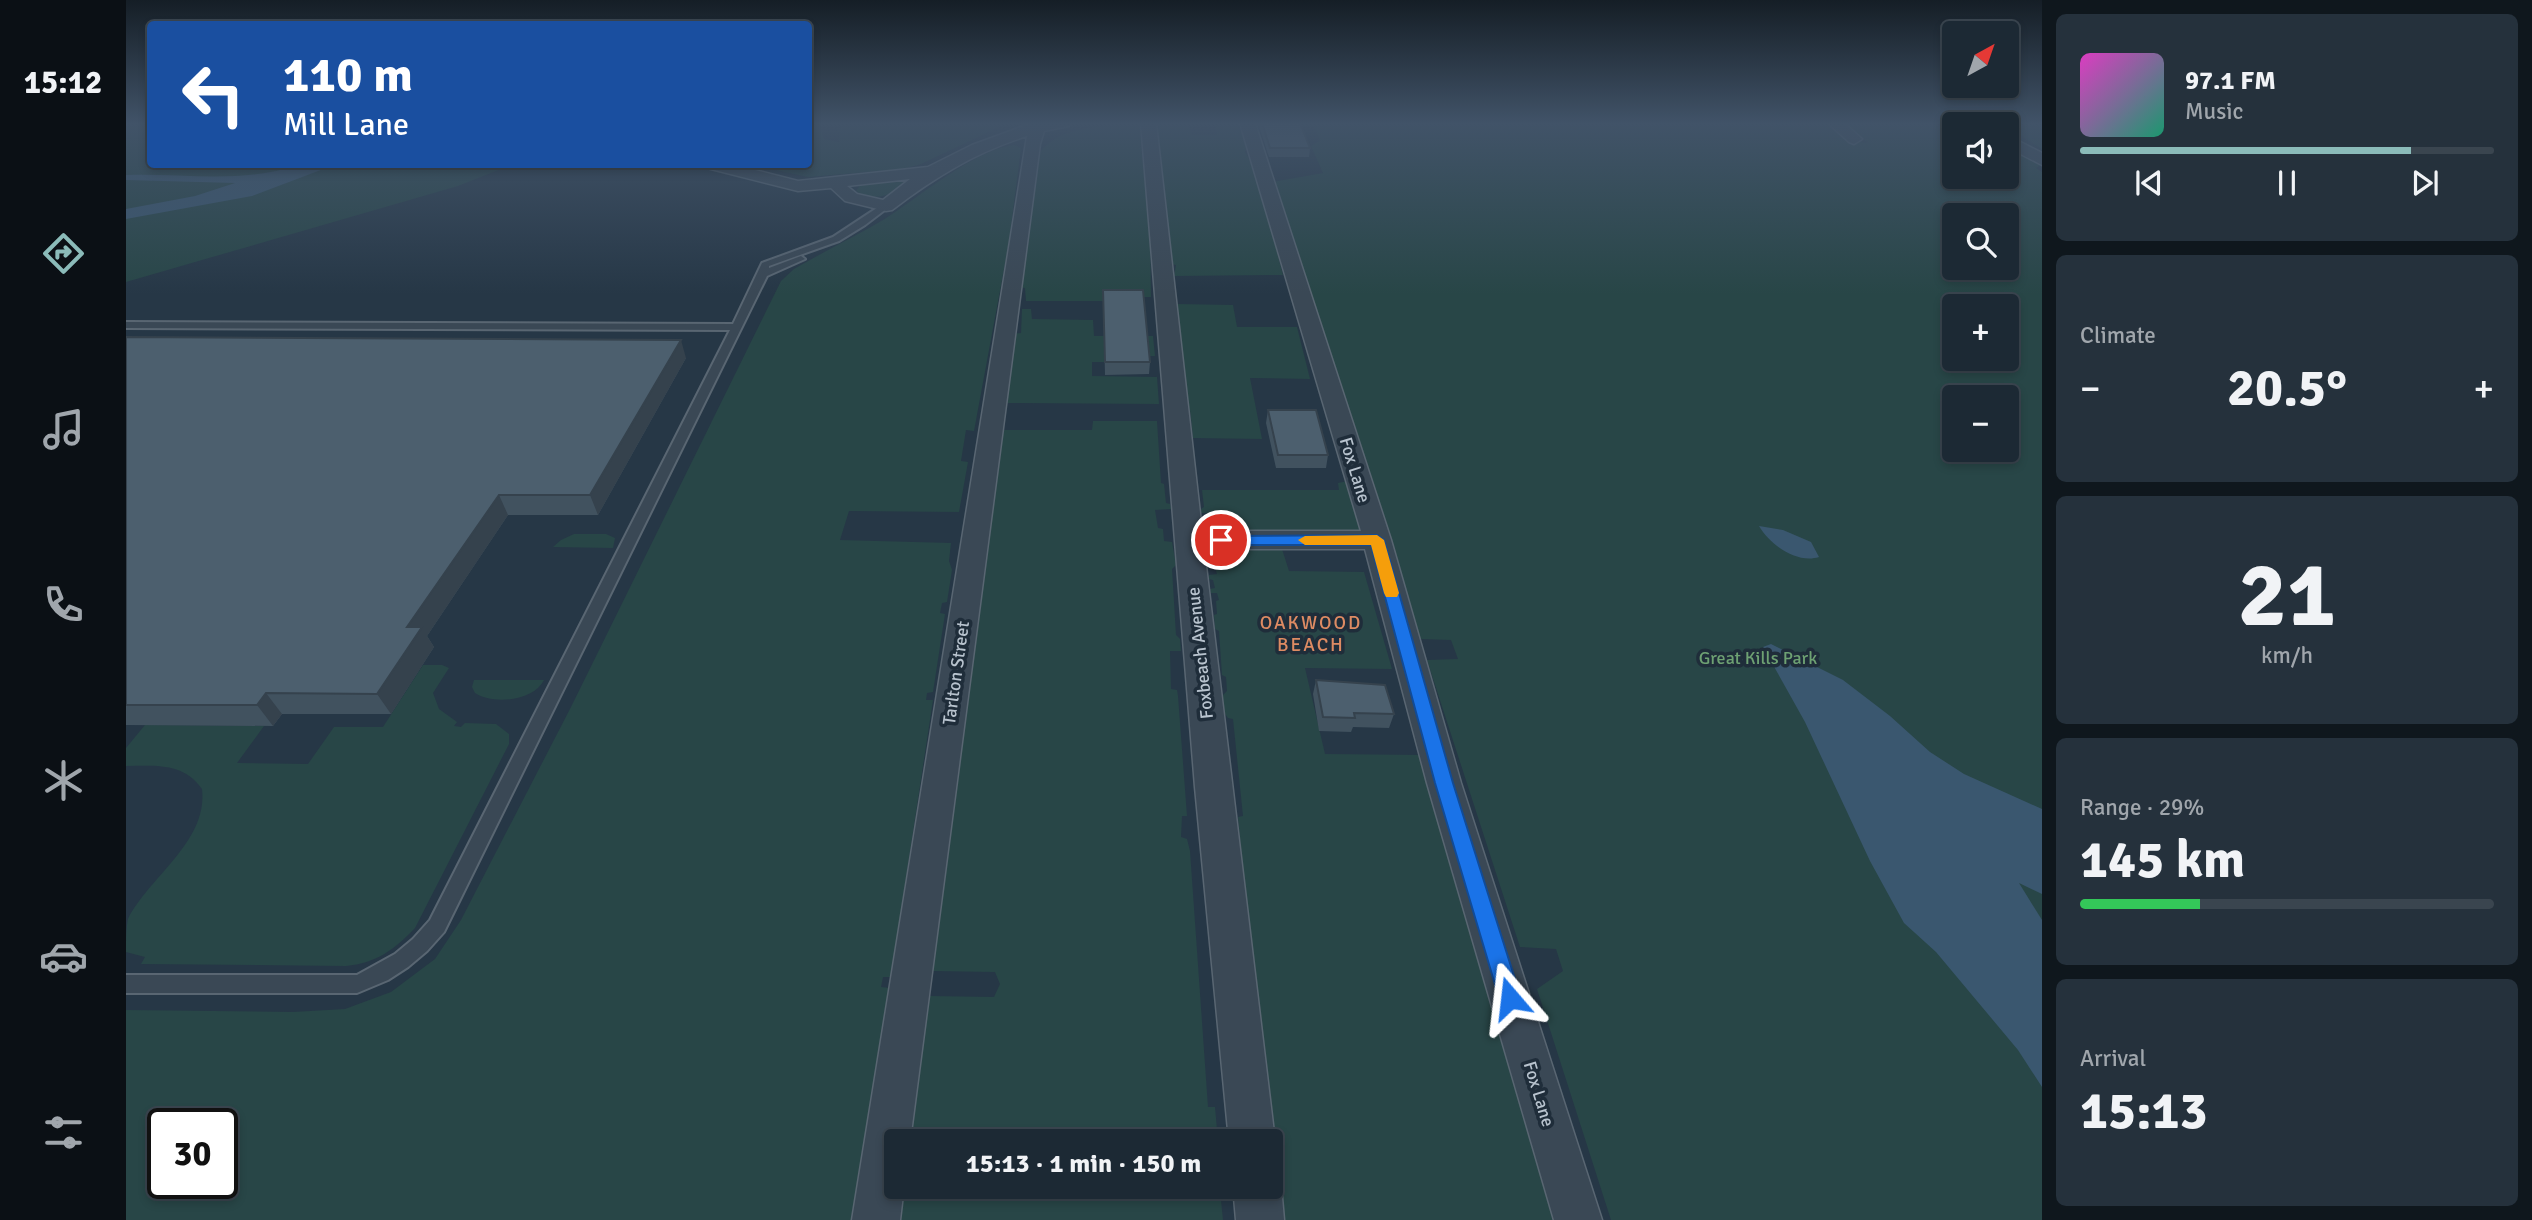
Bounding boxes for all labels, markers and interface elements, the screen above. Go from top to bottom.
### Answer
north arrow [1942,21,2020,98]
map controls [1942,21,2019,462]
text: 110 m [283,45,413,105]
icon: left [168,49,259,140]
text: 15:12 [24,63,102,102]
text: 97.1 FM [2185,65,2276,97]
text: Music [2185,97,2243,126]
text: Mill Lane [283,105,409,144]
button: sound [1942,112,2019,189]
icon: previous [2130,164,2168,202]
icon: pause [2268,164,2306,202]
icon: next [2406,164,2444,202]
button: search [1942,203,2019,280]
icon: directions [39,229,88,278]
button: + [1942,294,2019,371]
text: Climate [2080,321,2156,350]
text: 20.5° [2227,356,2347,420]
text: − [2080,365,2101,412]
text: + [2473,365,2494,412]
button: − [1942,385,2019,462]
icon: music [39,405,88,454]
street label: Fox Lane [1335,435,1375,505]
pin [1191,510,1251,570]
icon: arrive [1202,521,1240,559]
text: 21 [2238,539,2336,652]
icon: phone [39,580,88,629]
street label: Foxbeach Avenue [1182,586,1218,720]
district label: OAKWOOD BEACH [1260,611,1362,657]
street label: Tarlton Street [938,620,974,726]
text: km/h [2261,641,2313,670]
park label: Great Kills Park [1699,647,1817,669]
icon: climate [39,756,88,805]
text: Range · 29% [2080,793,2204,822]
text: 145 km [2080,828,2245,892]
icon: car [39,932,88,981]
position arrow [1473,961,1547,1035]
text: Arrival [2080,1044,2146,1073]
street label: Fox Lane [1519,1059,1559,1129]
text: 15:13 [2080,1079,2208,1143]
icon: filters [39,1108,88,1157]
speed limit sign: 30 [147,1108,238,1199]
text: 15:13 · 1 min · 150 m [966,1148,1201,1180]

